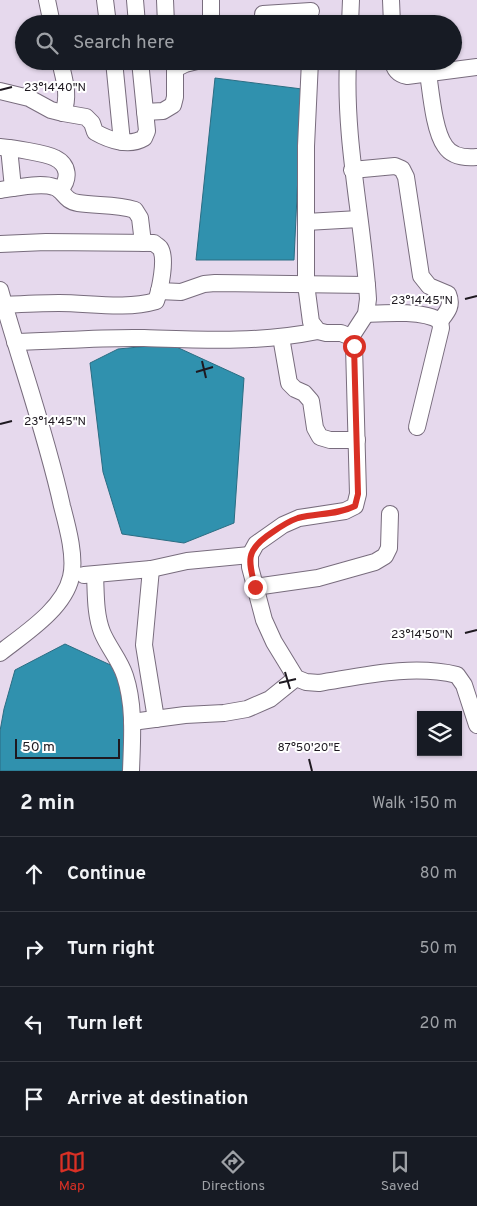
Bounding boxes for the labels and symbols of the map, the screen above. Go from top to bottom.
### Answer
text: 23°14'40"N [24,80,86,96]
text: 23°14'45"N [391,293,453,309]
route start [343,335,366,358]
text: 23°14'45"N [24,414,86,430]
route end [244,576,267,599]
text: 23°14'50"N [391,627,453,643]
scale bar [15,736,120,759]
text: 87°50'20"E [277,740,341,756]

